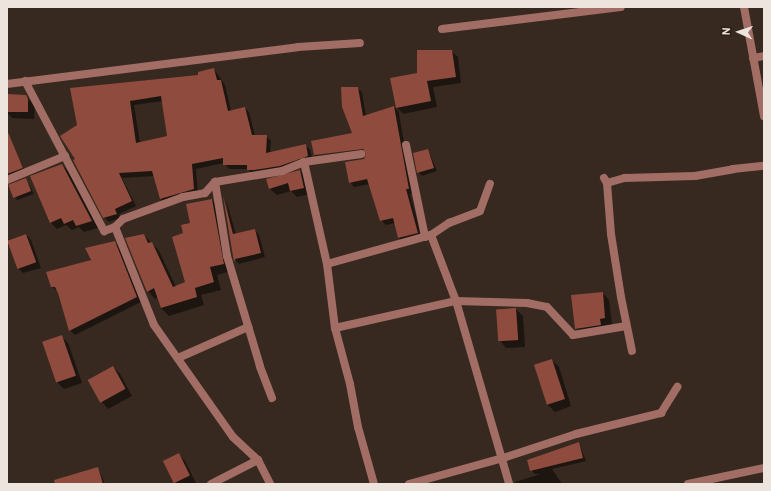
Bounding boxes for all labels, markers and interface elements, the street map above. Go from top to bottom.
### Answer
north arrow [719,12,759,52]
text: N [720,27,734,36]

